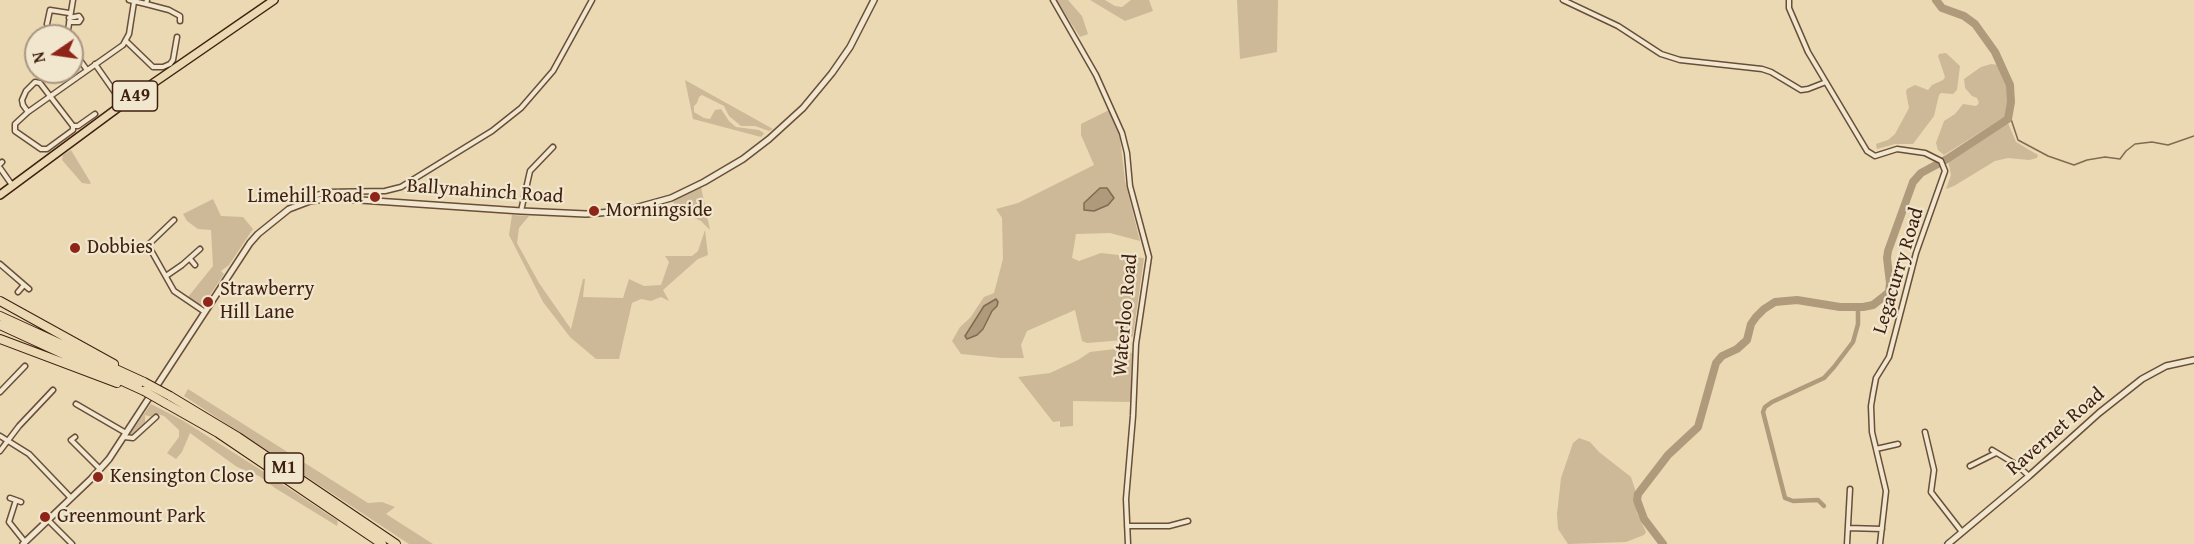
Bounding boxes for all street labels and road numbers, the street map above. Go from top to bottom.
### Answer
road number: A49 [112,81,158,111]
street label: Ballynahinch Road [406,175,564,209]
street label: Legacurry Road [1868,205,1930,337]
street label: Waterloo Road [1109,253,1143,377]
street label: Ravernet Road [2002,383,2110,481]
road number: M1 [264,453,304,483]

